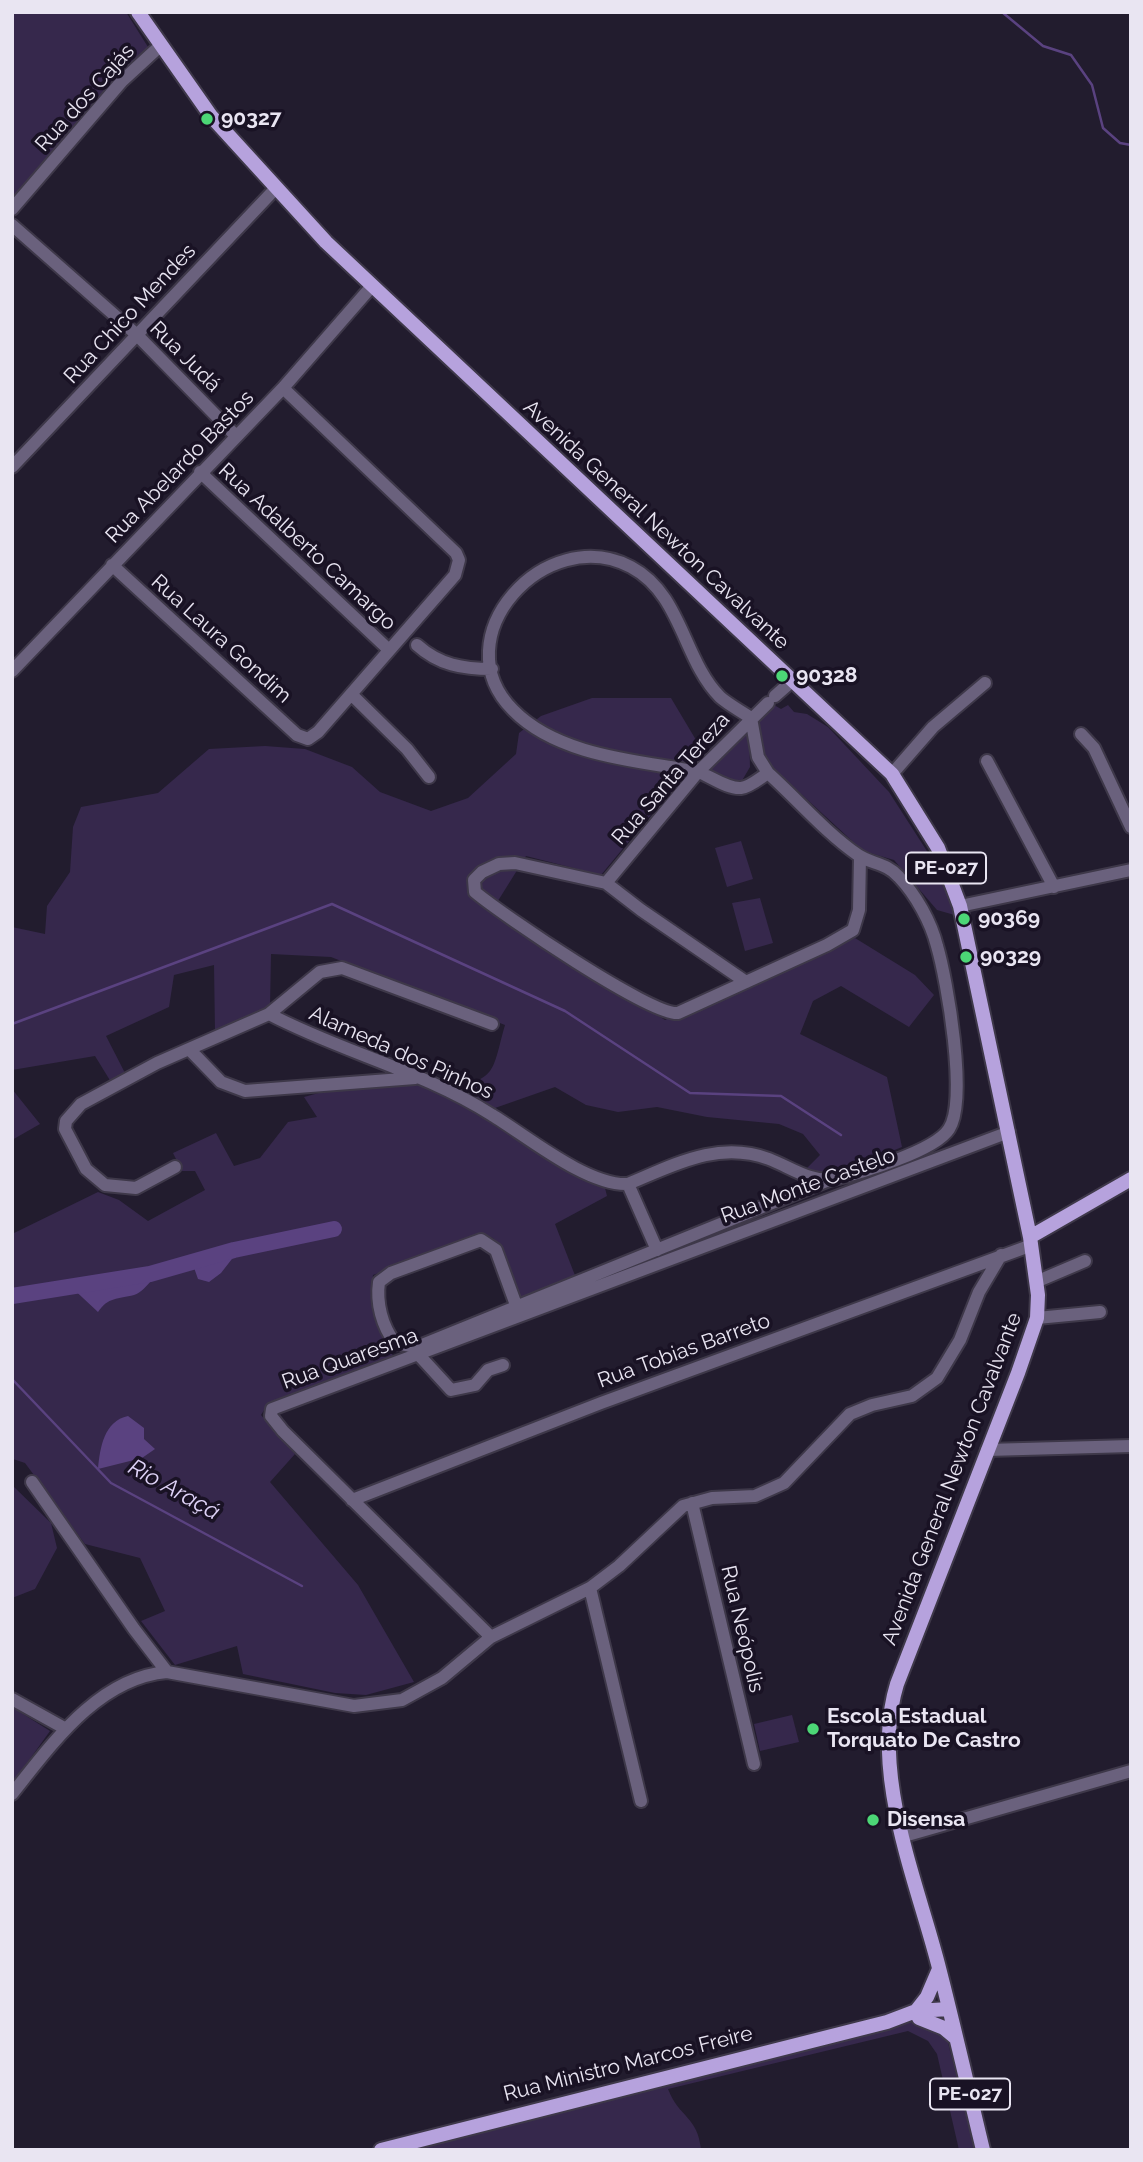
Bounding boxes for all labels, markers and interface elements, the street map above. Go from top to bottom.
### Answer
street label: Rua dos Cajás [30,39,140,157]
place label: 90327 [221,106,282,132]
marker: 90327 [199,111,215,127]
street label: Rua Chico Mendes [59,239,201,389]
street label: Rua Judá [144,316,226,398]
street label: Rua Abelardo Bastos [101,385,259,549]
street label: Avenida General Newton Cavalvante [518,395,794,655]
street label: Rua Adalberto Camargo [213,458,401,636]
street label: Rua Laura Gondim [146,569,296,709]
place label: 90328 [796,663,858,689]
marker: 90328 [774,668,790,684]
street label: Rua Santa Tereza [607,708,735,850]
road number: PE-027 [906,852,986,884]
place label: 90369 [978,906,1040,932]
marker: 90369 [956,911,972,927]
place label: 90329 [980,944,1041,970]
marker: 90329 [958,949,974,965]
street label: Alameda dos Pinhos [305,1001,497,1105]
street label: Rua Monte Castelo [717,1143,899,1229]
street label: Rua Tobias Barreto [594,1308,774,1394]
street label: Avenida General Newton Cavalvante [877,1309,1027,1649]
street label: Rua Quaresma [279,1323,421,1395]
water label: Rio Araçá [123,1454,225,1526]
street label: Rua Neópolis [715,1563,769,1695]
place label: Escola Estadual Torquato De Castro [827,1704,1021,1754]
marker: Escola Estadual Torquato De Castro [805,1721,821,1737]
place label: Disensa [887,1807,965,1833]
marker: Disensa [865,1812,881,1828]
street label: Rua Ministro Marcos Freire [501,2021,755,2107]
road number: PE-027 [930,2078,1010,2110]

